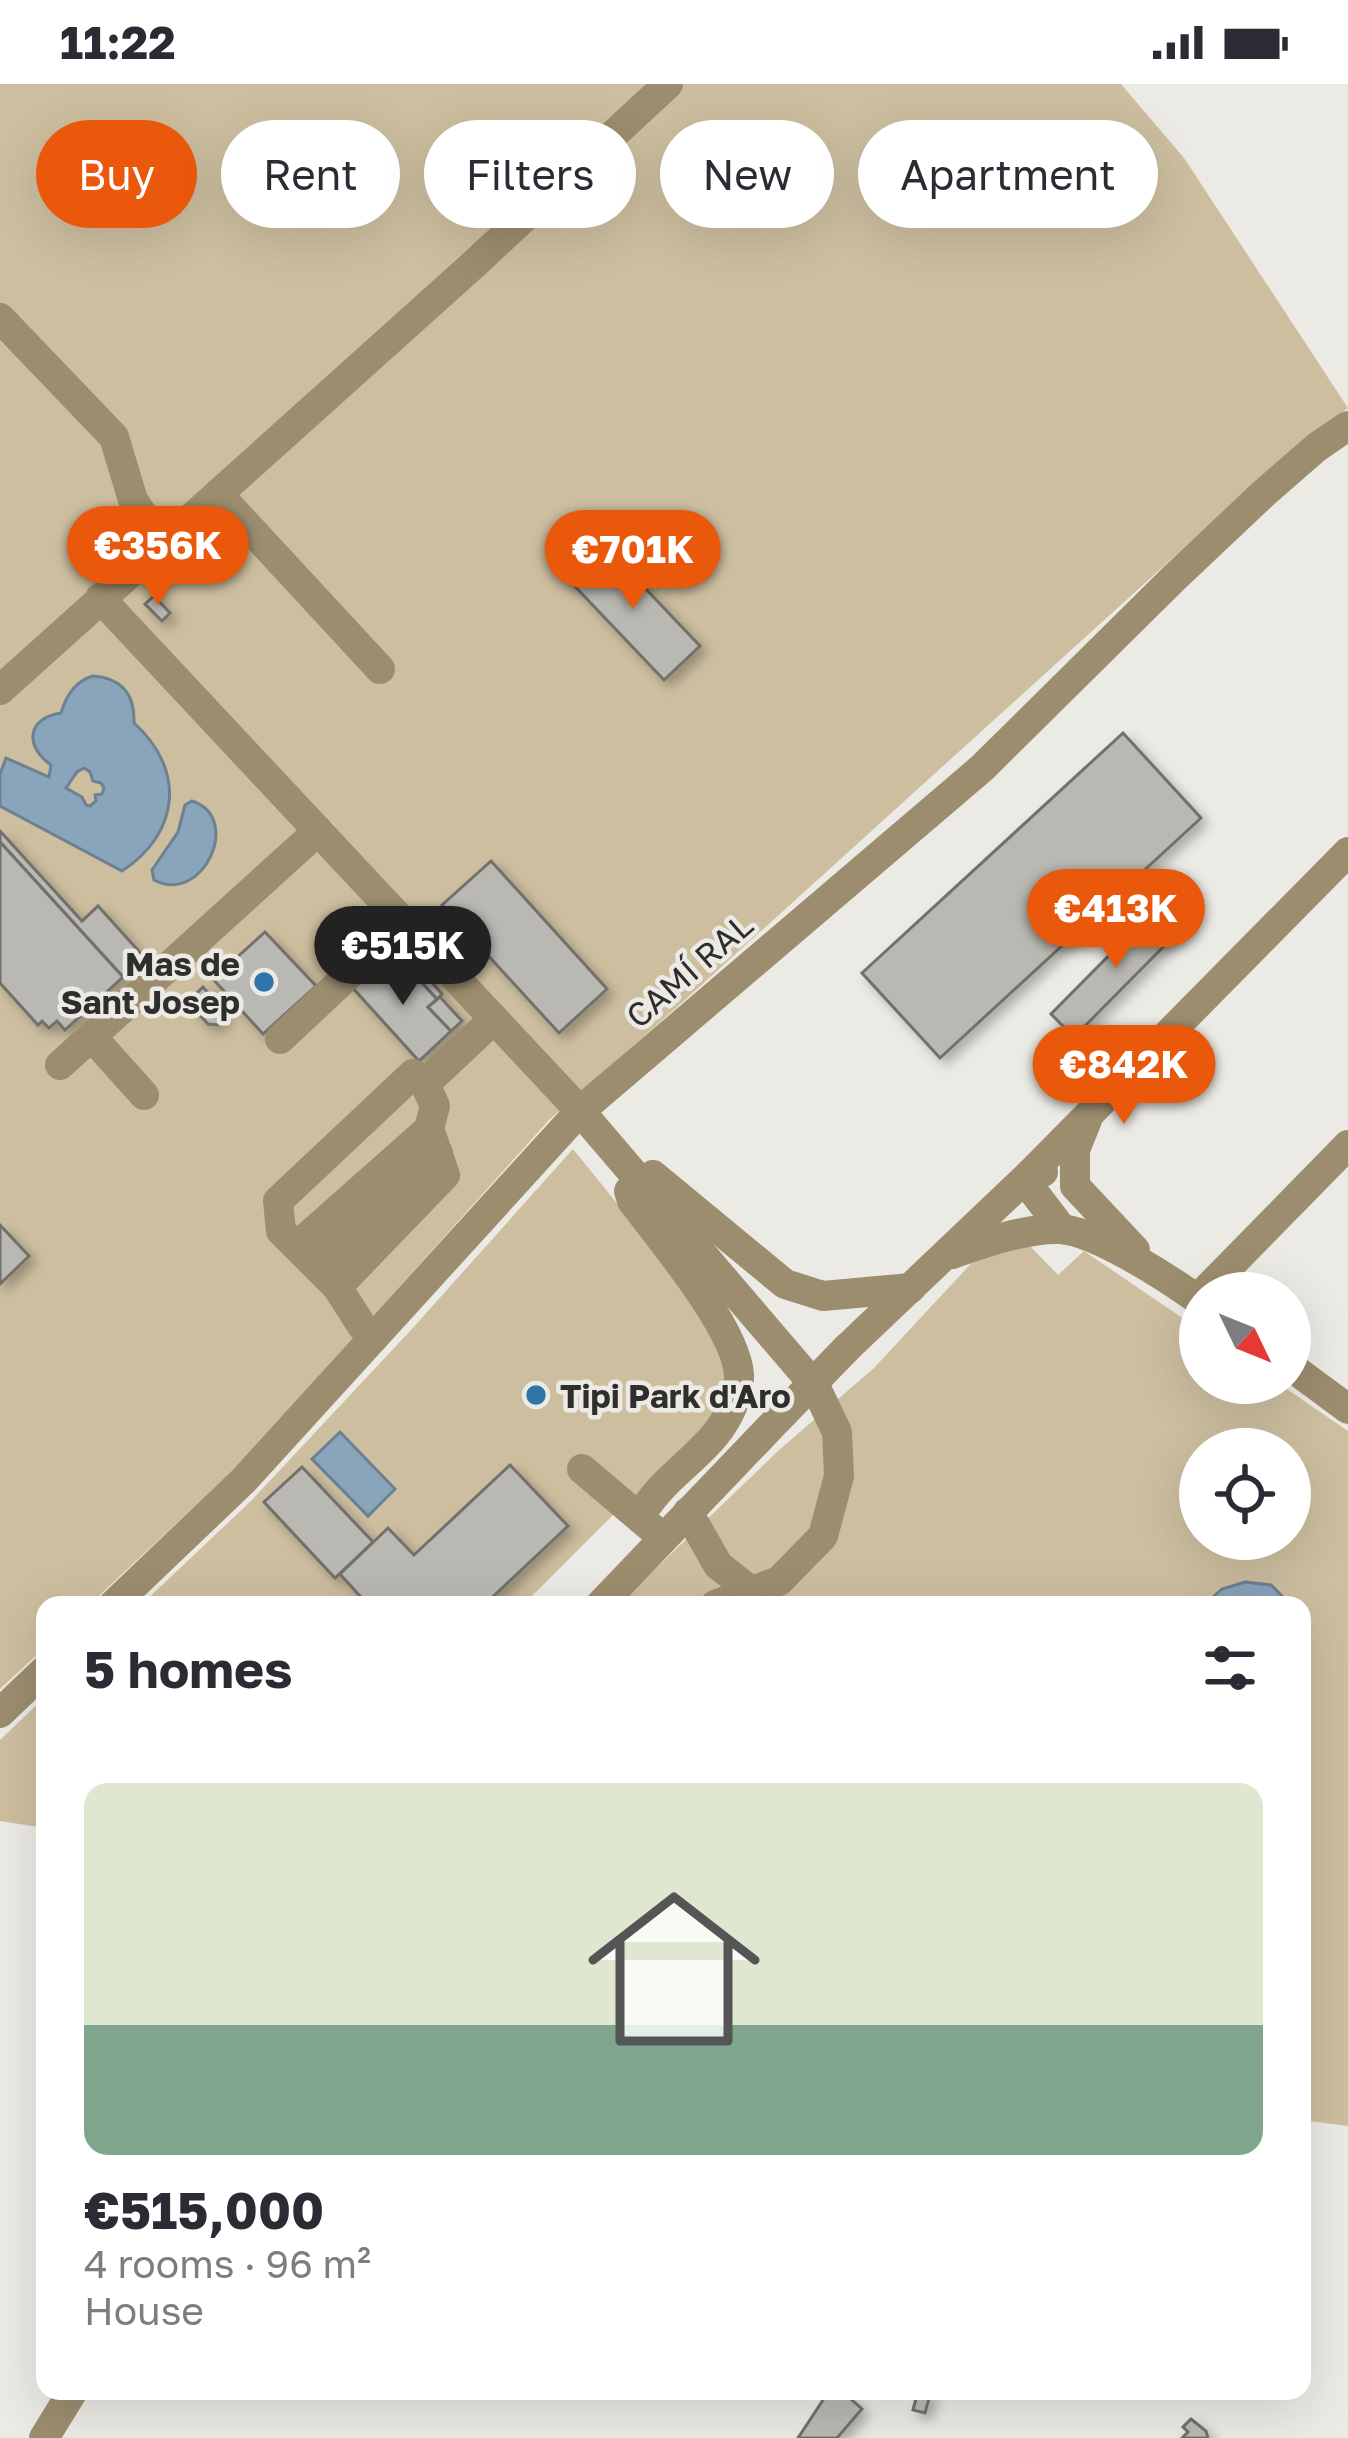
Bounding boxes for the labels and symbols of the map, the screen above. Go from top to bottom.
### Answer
pin: €356K [74,506,242,608]
pin: €701K [549,510,717,612]
pin: €413K [1032,869,1200,971]
street label: CAMÍ RAL [618,905,760,1035]
pin: €515K [319,906,487,1008]
place label: Mas de Sant Josep [60,944,240,1021]
marker: Mas de Sant Josep [251,969,277,995]
pin: €842K [1040,1025,1208,1127]
north arrow [1179,1272,1311,1404]
place label: Tipi Park d'Aro [560,1376,791,1415]
marker: Tipi Park d'Aro [523,1382,549,1408]

